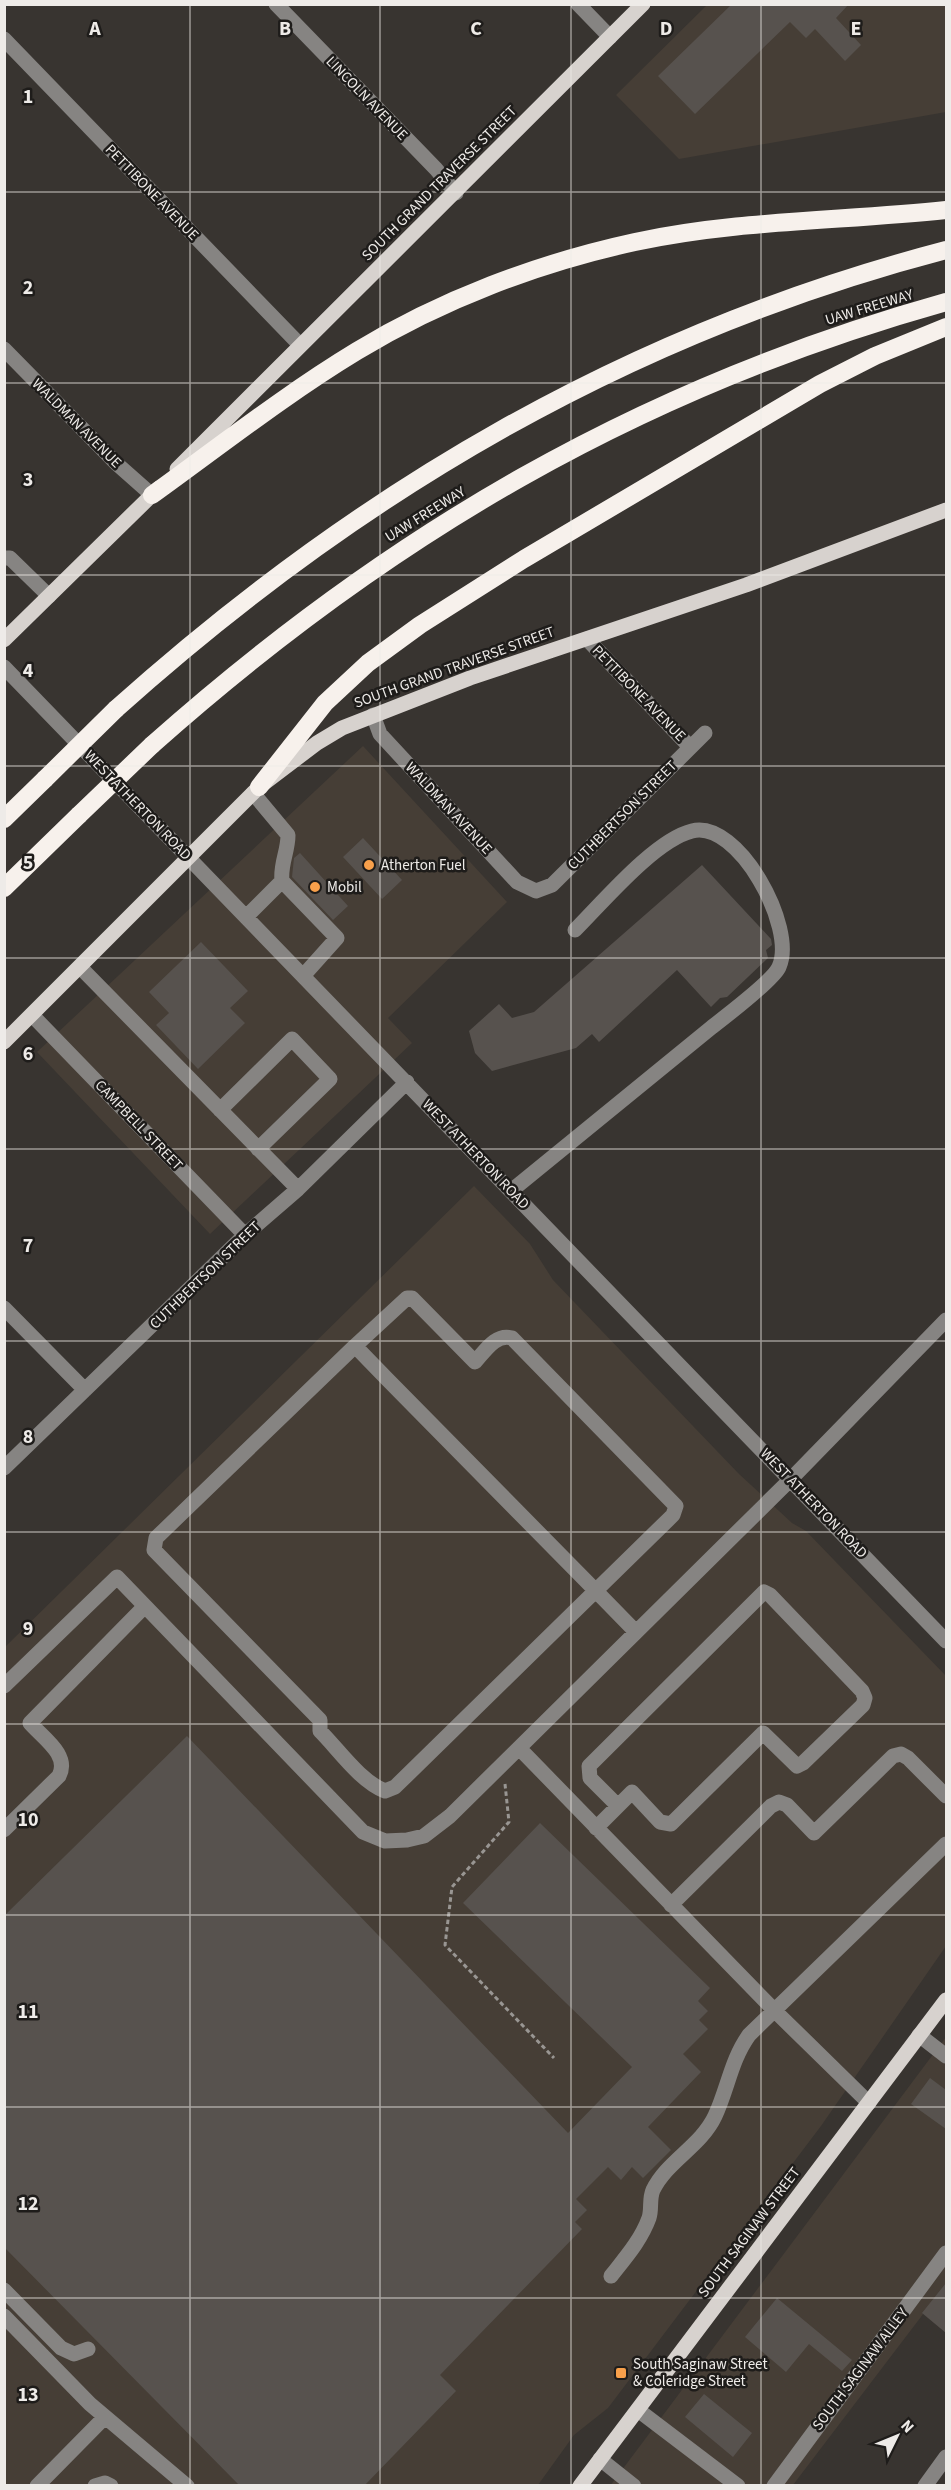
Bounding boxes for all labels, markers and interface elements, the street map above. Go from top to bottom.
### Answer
text: A [88,15,101,43]
text: B [279,15,291,43]
text: C [470,15,482,43]
text: D [660,15,672,43]
text: E [851,15,861,43]
street label: LINCOLN AVENUE [321,52,412,145]
text: 1 [23,83,33,111]
street label: SOUTH GRAND TRAVERSE STREET [357,101,522,266]
street label: PETTIBONE AVENUE [100,139,203,245]
text: 2 [23,274,33,302]
street label: UAW FREEWAY [823,284,917,331]
street label: WALDMAN AVENUE [27,374,126,473]
text: 3 [23,466,33,494]
street label: UAW FREEWAY [381,481,470,547]
street label: SOUTH GRAND TRAVERSE STREET [351,621,557,714]
street label: PETTIBONE AVENUE [587,640,690,746]
text: 4 [23,657,34,685]
street label: WEST ATHERTON ROAD [79,746,196,865]
street label: CUTHBERTSON STREET [563,756,682,875]
street label: WALDMAN AVENUE [400,758,497,859]
text: 5 [23,849,33,877]
place label: Atherton Fuel [381,855,466,876]
marker: Atherton Fuel [362,858,376,872]
place label: Mobil [327,877,362,898]
marker: Mobil [308,880,322,894]
text: 6 [23,1040,33,1068]
street label: CAMPBELL STREET [90,1075,187,1175]
street label: WEST ATHERTON ROAD [417,1095,534,1214]
street label: CUTHBERTSON STREET [145,1217,266,1334]
text: 7 [23,1232,33,1260]
text: 8 [23,1423,33,1451]
street label: WEST ATHERTON ROAD [755,1444,872,1563]
text: 9 [23,1615,33,1643]
text: 10 [17,1806,39,1834]
text: 11 [17,1998,39,2026]
street label: SOUTH SAGINAW STREET [693,2163,805,2302]
text: 12 [17,2190,39,2218]
street label: SOUTH SAGINAW ALLEY [808,2304,912,2434]
place label: South Saginaw Street & Coleridge Street [633,2354,767,2392]
marker: South Saginaw Street & Coleridge Street [614,2366,628,2380]
text: 13 [17,2381,39,2409]
north arrow [867,2406,927,2466]

